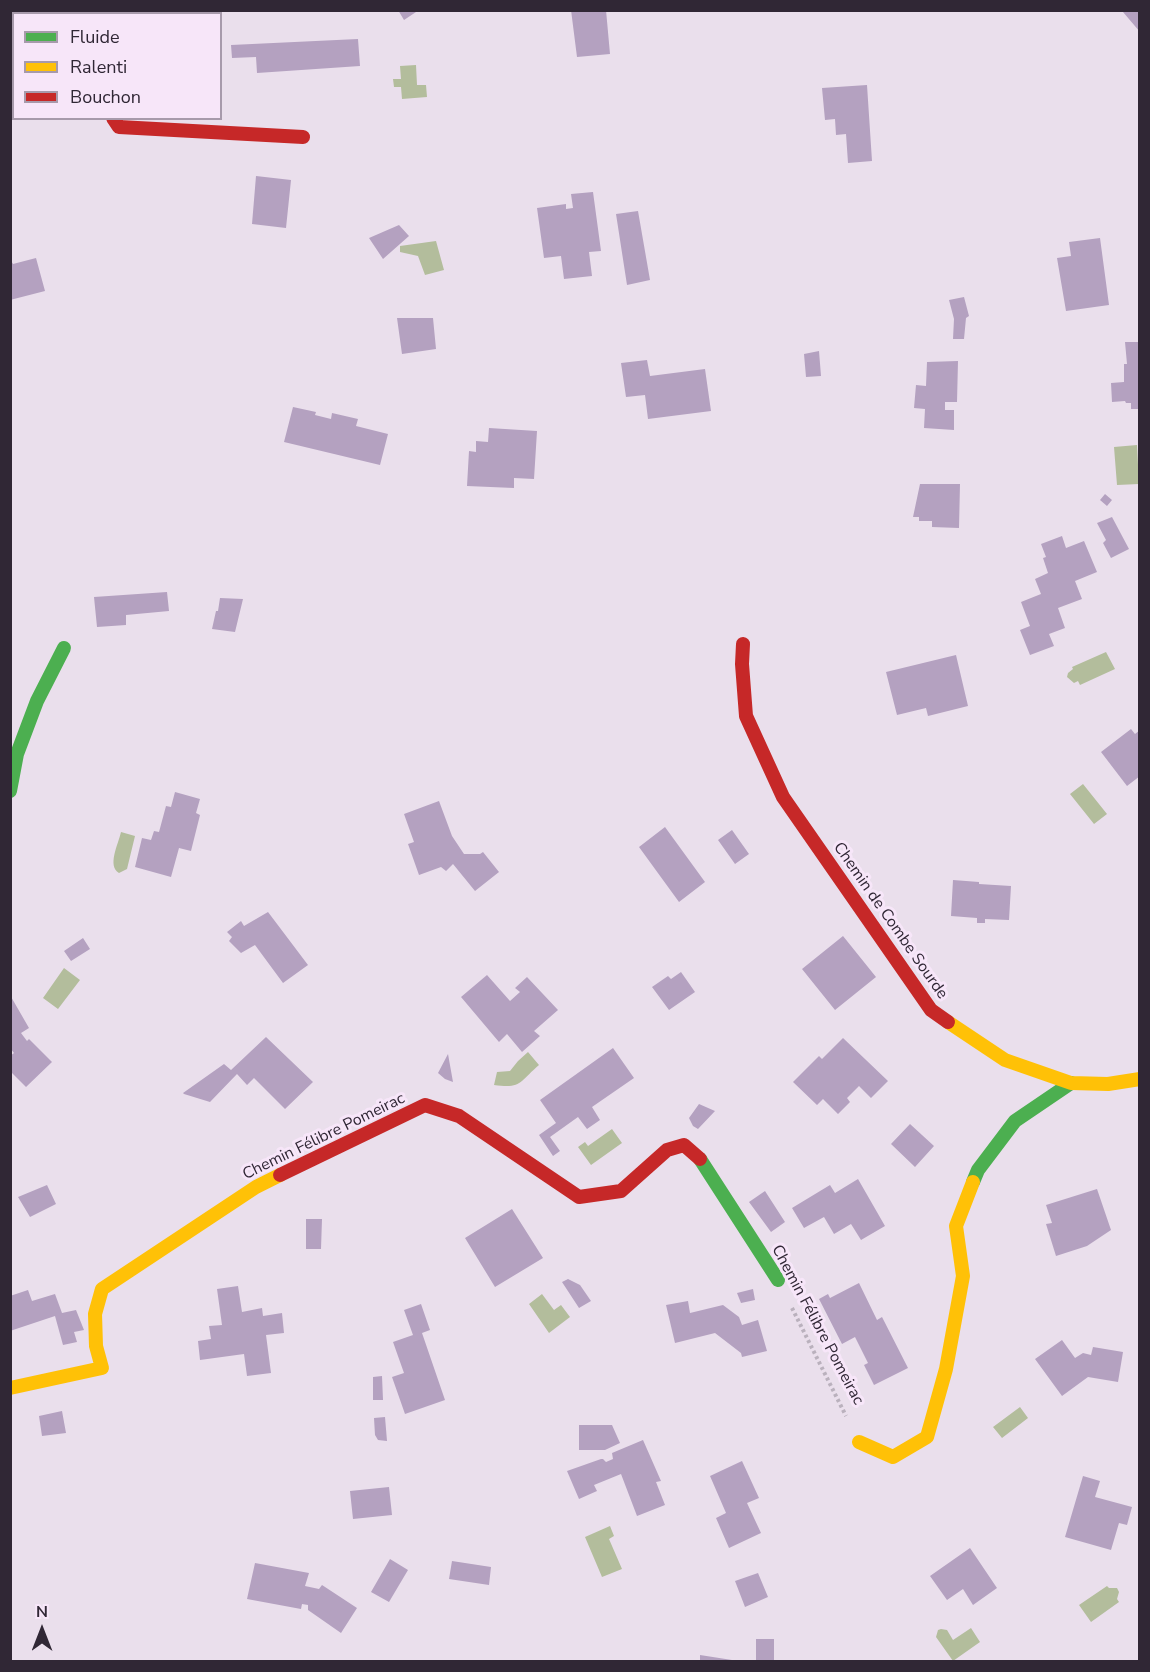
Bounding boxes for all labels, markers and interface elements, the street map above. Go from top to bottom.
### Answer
legend [12,12,222,120]
text: Fluide [70,25,120,49]
text: Ralenti [70,55,127,79]
text: Bouchon [70,85,141,109]
street label: Chemin de Combe Sourde [829,839,951,1003]
street label: Chemin Félibre Pomeirac [240,1089,408,1185]
street label: Chemin Félibre Pomeirac [767,1242,867,1408]
north arrow [12,1600,72,1660]
text: N [36,1601,48,1623]

